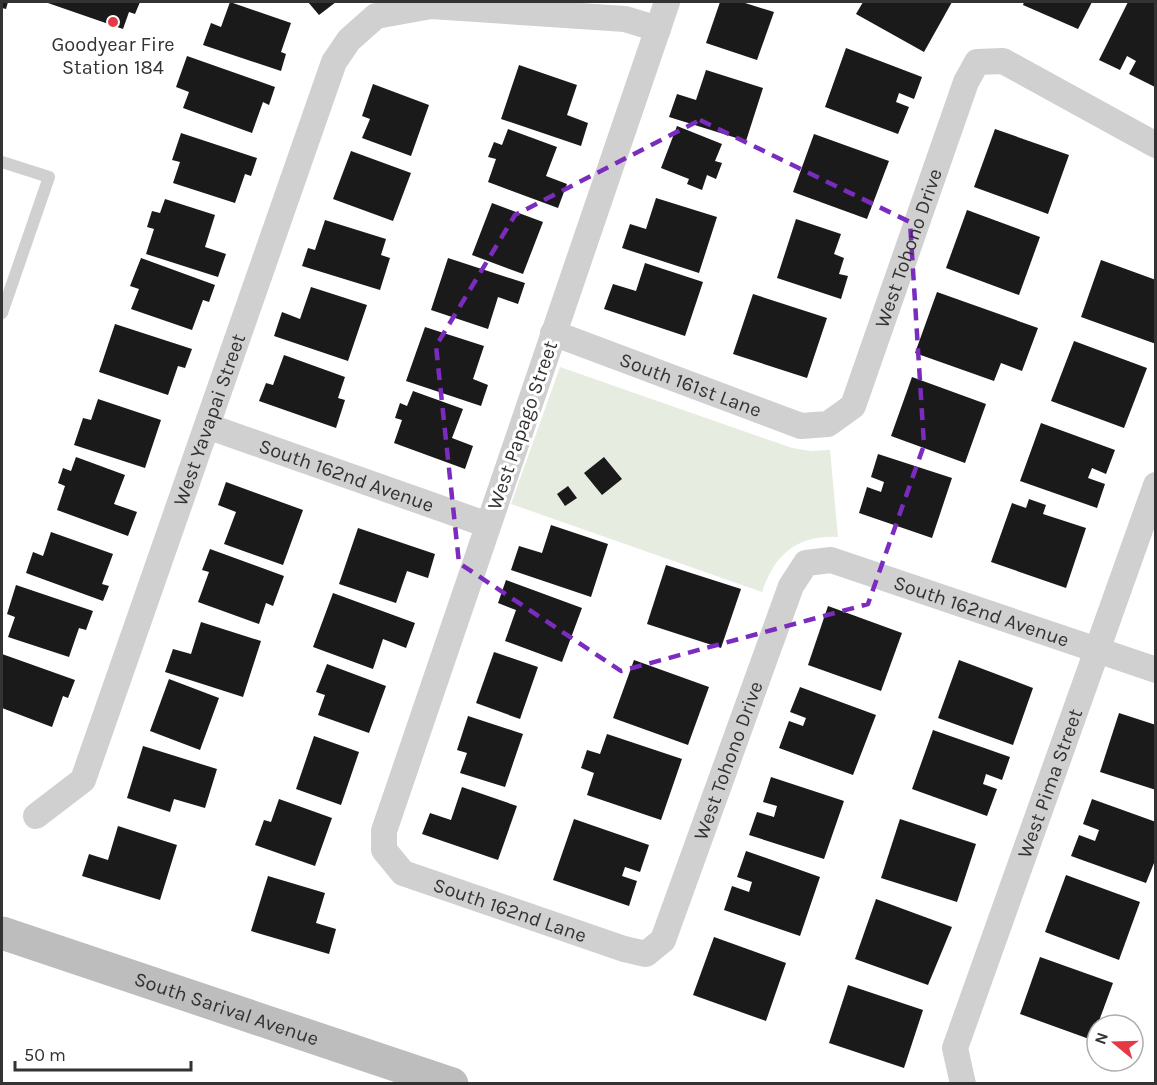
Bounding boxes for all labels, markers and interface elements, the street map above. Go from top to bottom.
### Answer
marker: Goodyear Fire Station 184 [106,15,120,29]
place label: Goodyear Fire Station 184 [51,33,175,79]
street label: West Tohono Drive [870,165,947,331]
street label: West Yavapai Street [169,330,250,509]
street label: West Papago Street [483,337,562,513]
street label: South 161st Lane [616,348,765,422]
street label: South 162nd Avenue [256,434,437,517]
street label: South 162nd Avenue [891,571,1072,652]
street label: West Tohono Drive [689,678,768,843]
street label: West Pima Street [1013,705,1087,861]
street label: South 162nd Lane [430,873,590,947]
street label: South Sarival Avenue [131,967,322,1050]
north arrow [1085,1013,1145,1073]
text: N [1090,1030,1112,1047]
scale bar [15,1034,190,1072]
text: 50 m [24,1044,66,1066]

